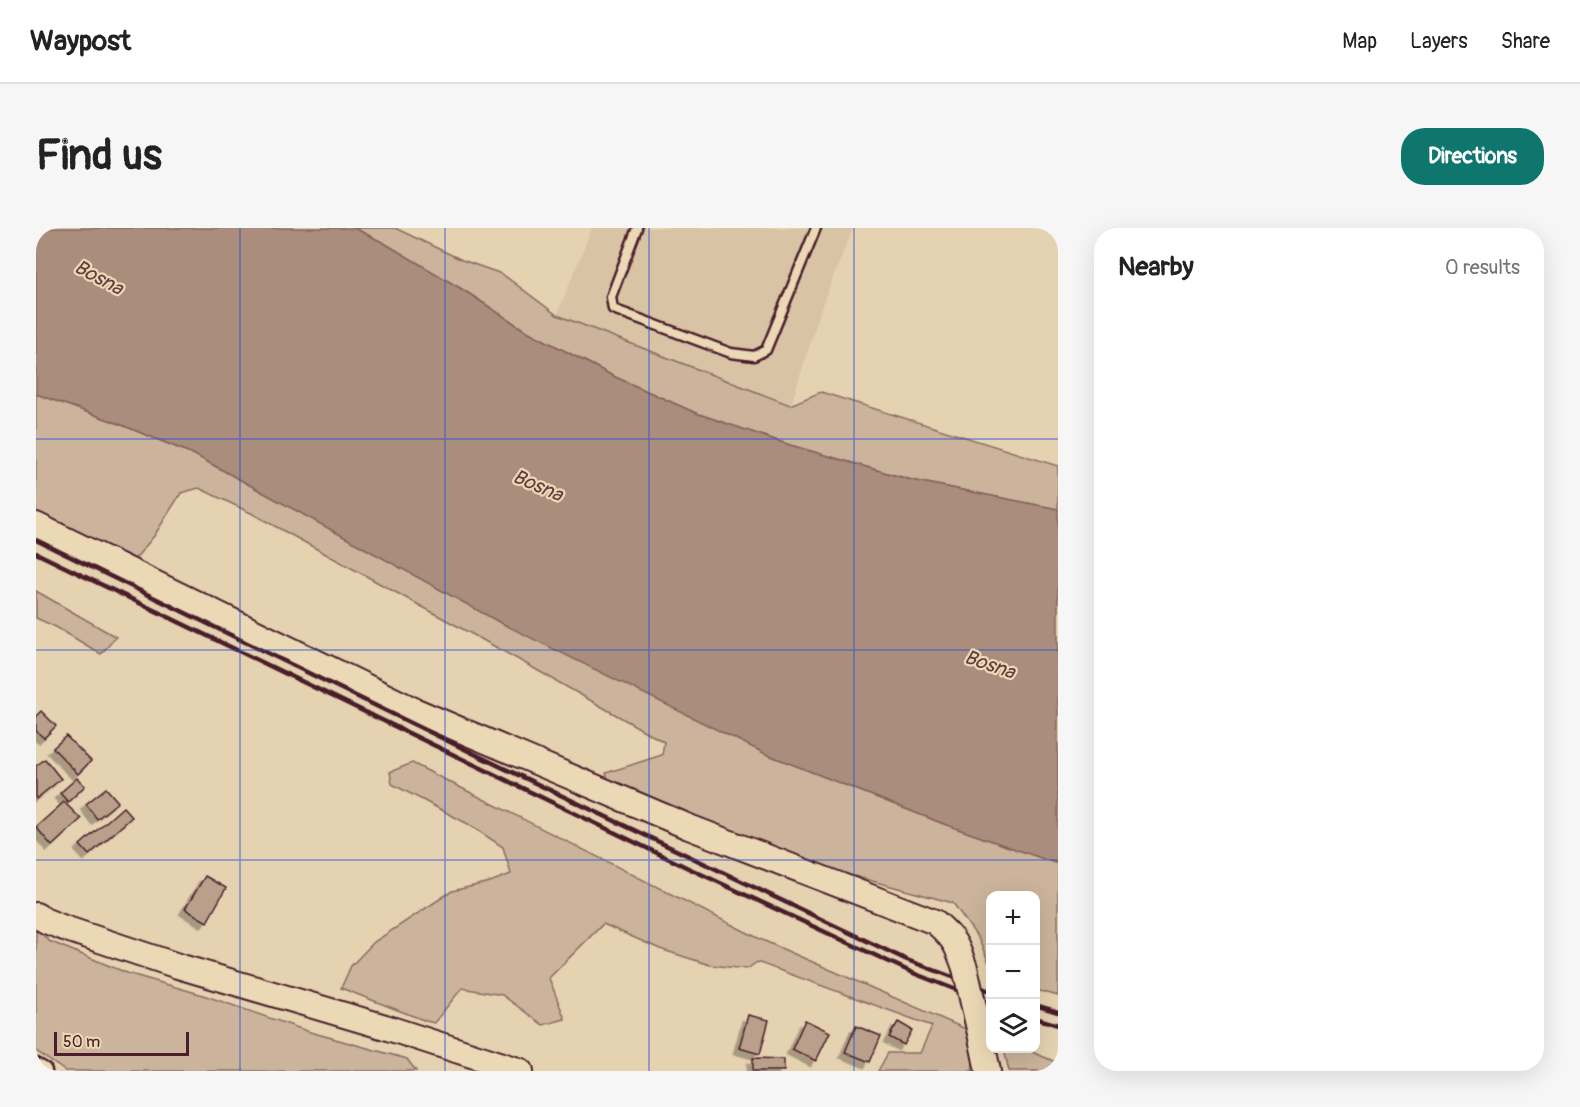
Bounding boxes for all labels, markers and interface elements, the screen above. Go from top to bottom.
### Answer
text: Waypost [30,24,131,59]
text: Map [1342,28,1377,55]
text: Layers [1410,28,1468,55]
text: Share [1501,28,1550,55]
button: Directions [1401,128,1544,185]
text: Find us [36,130,162,182]
text: Nearby [1118,251,1194,283]
water label: Bosna [70,254,129,301]
text: 0 results [1445,255,1520,280]
water label: Bosna [509,464,568,508]
water label: Bosna [961,644,1020,685]
map controls [986,891,1040,1053]
button: + [986,891,1040,945]
button: − [986,945,1040,999]
button: layers [986,999,1040,1053]
scale bar [54,1029,189,1056]
text: 50 m [63,1032,100,1052]

